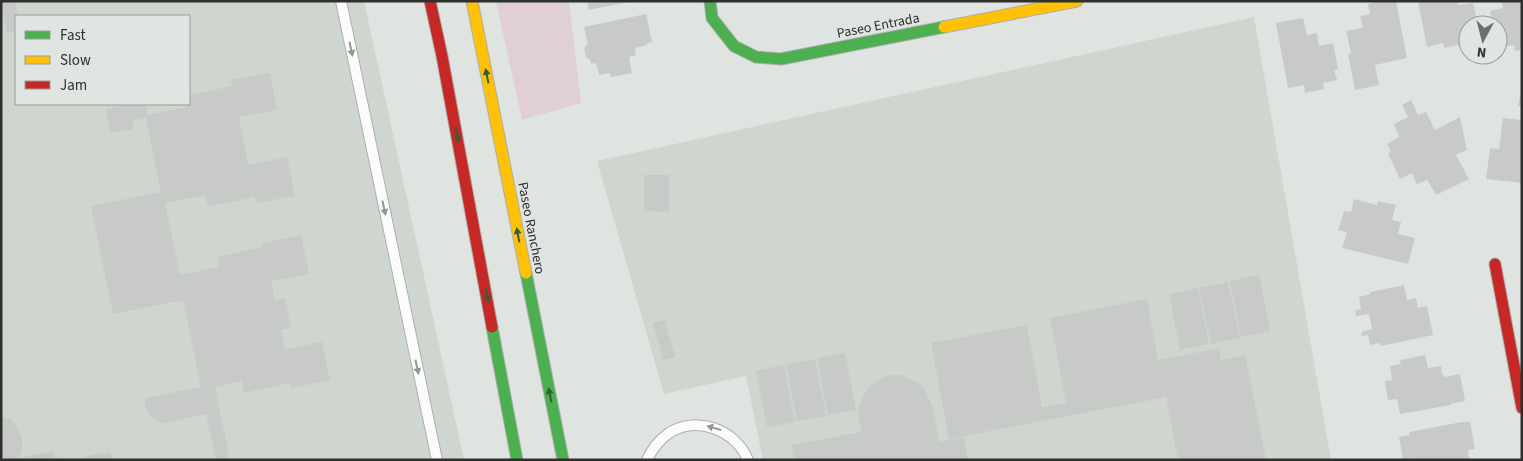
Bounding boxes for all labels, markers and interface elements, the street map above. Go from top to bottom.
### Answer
street label: Paseo Entrada [835,8,921,44]
legend [15,15,190,105]
north arrow [1458,15,1508,65]
text: Fast [60,25,86,46]
one-way arrow [348,41,356,57]
text: N [1476,41,1487,62]
text: Slow [60,50,91,71]
one-way arrow [482,68,490,84]
text: Jam [60,75,87,96]
one-way arrow [453,127,461,143]
street label: Paseo Ranchero [512,180,550,276]
one-way arrow [380,201,388,216]
one-way arrow [514,227,522,243]
one-way arrow [483,287,491,303]
one-way arrow [413,360,421,375]
one-way arrow [546,387,554,402]
one-way arrow [706,424,721,432]

